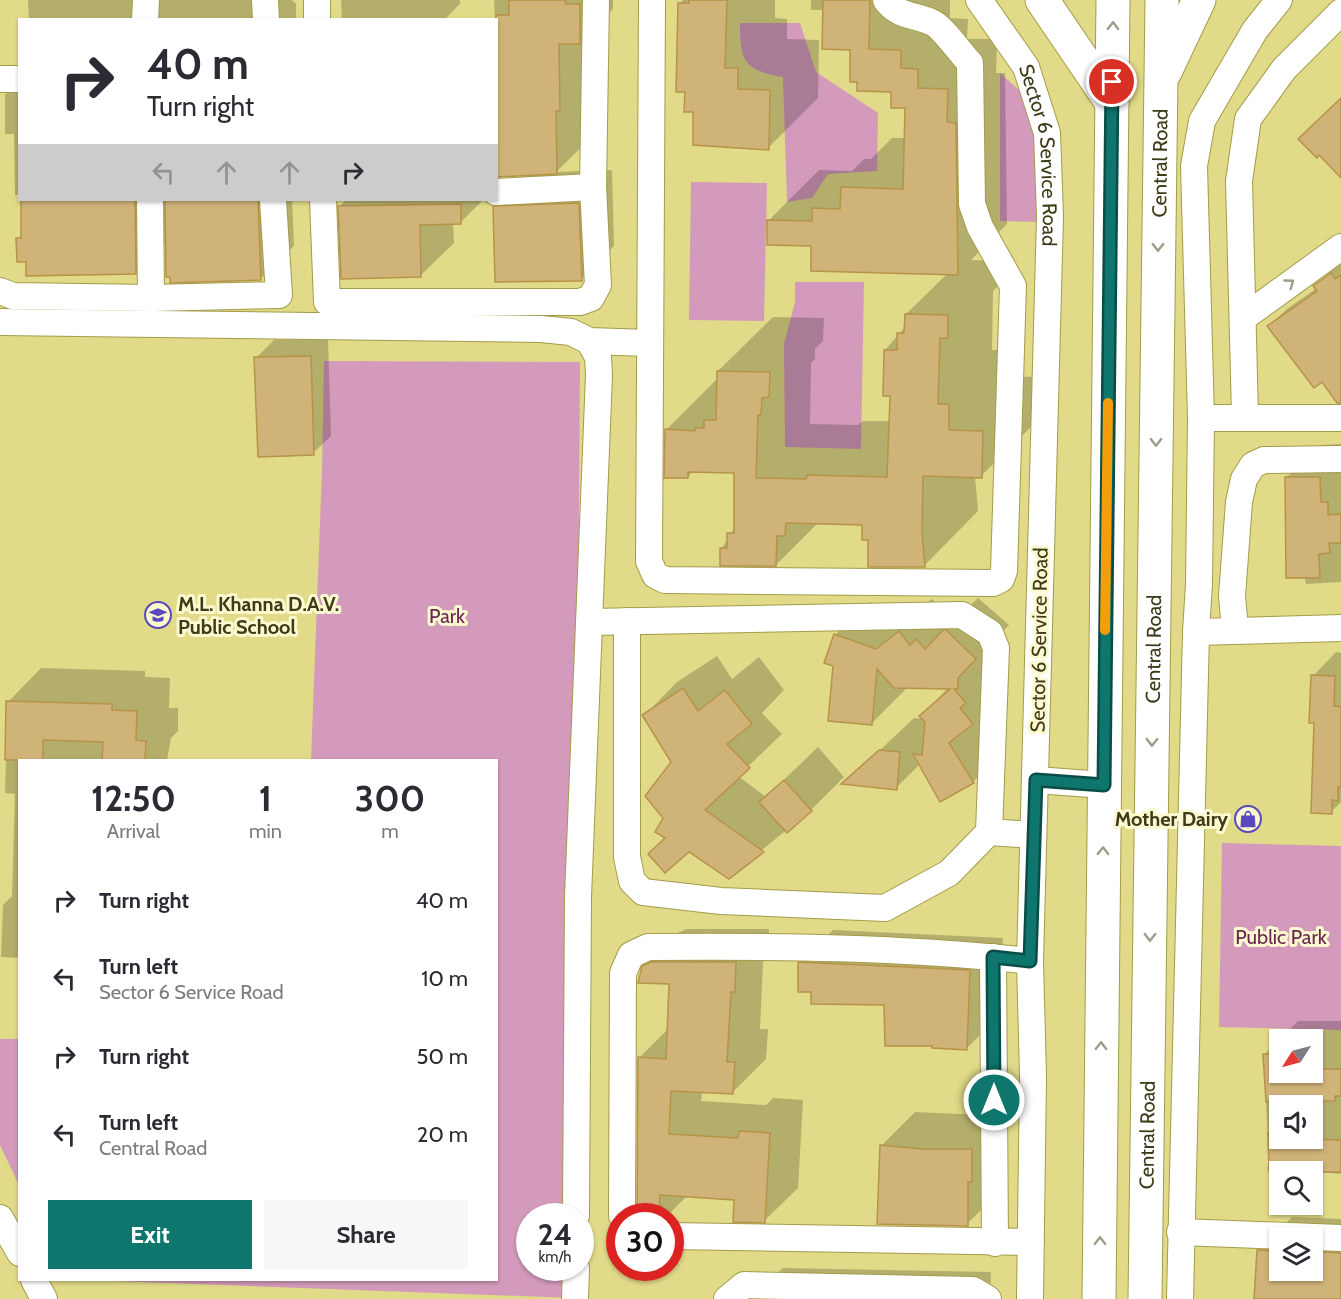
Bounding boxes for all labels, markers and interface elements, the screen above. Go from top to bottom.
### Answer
one-way arrow [1107,21,1119,30]
text: 40 m [147,38,249,90]
icon: right [48,42,126,120]
pin [1086,56,1137,107]
street label: Sector 6 Service Road [1014,61,1062,247]
icon: arrive [1095,65,1128,98]
text: Turn right [147,90,254,123]
street label: Central Road [1147,109,1173,218]
icon: left [147,156,180,189]
icon: ahead [210,156,243,189]
icon: ahead [273,156,306,189]
icon: right [336,156,369,189]
one-way arrow [1152,243,1164,252]
one-way arrow [1283,280,1294,291]
one-way arrow [1149,438,1162,447]
street label: Sector 6 Service Road [1025,547,1053,733]
place label: M.L. Khanna D.A.V. Public School [178,592,339,639]
street label: Central Road [1141,595,1166,703]
school or university icon: M.L. Khanna D.A.V. Public School [143,600,173,630]
park label: Park [429,604,465,628]
one-way arrow [1146,738,1158,747]
text: 12:50 [91,776,176,820]
text: 1 [259,776,272,820]
text: 300 [355,776,425,820]
shop icon: Mother Dairy [1233,804,1263,834]
place label: Mother Dairy [1115,807,1228,831]
text: Arrival [107,819,160,843]
text: min [249,819,282,843]
text: m [381,819,399,843]
one-way arrow [1097,846,1109,855]
icon: right [48,884,81,917]
text: Turn right [99,887,189,914]
text: 40 m [416,887,468,914]
park label: Public Park [1235,925,1327,949]
one-way arrow [1144,933,1156,942]
text: Turn left [99,953,178,980]
icon: left [48,962,81,995]
text: 10 m [421,965,468,992]
text: Sector 6 Service Road [99,980,284,1004]
north arrow [1269,1029,1323,1083]
map controls [1269,1029,1323,1281]
icon: right [48,1040,81,1073]
one-way arrow [1095,1041,1107,1050]
text: Turn right [99,1043,189,1070]
text: 50 m [416,1043,468,1070]
position arrow [962,1068,1026,1132]
street label: Central Road [1134,1081,1160,1189]
button: sound [1269,1095,1323,1149]
text: Turn left [99,1109,178,1136]
icon: left [48,1118,81,1151]
text: 20 m [417,1121,468,1148]
text: Central Road [99,1136,207,1160]
button: search [1269,1161,1323,1215]
button: Exit [48,1200,252,1269]
button: Share [264,1200,468,1269]
speed limit sign: 30 [606,1203,684,1281]
text: 24 [538,1216,572,1253]
button: layers [1269,1227,1323,1281]
one-way arrow [1093,1236,1106,1245]
text: km/h [539,1248,571,1266]

